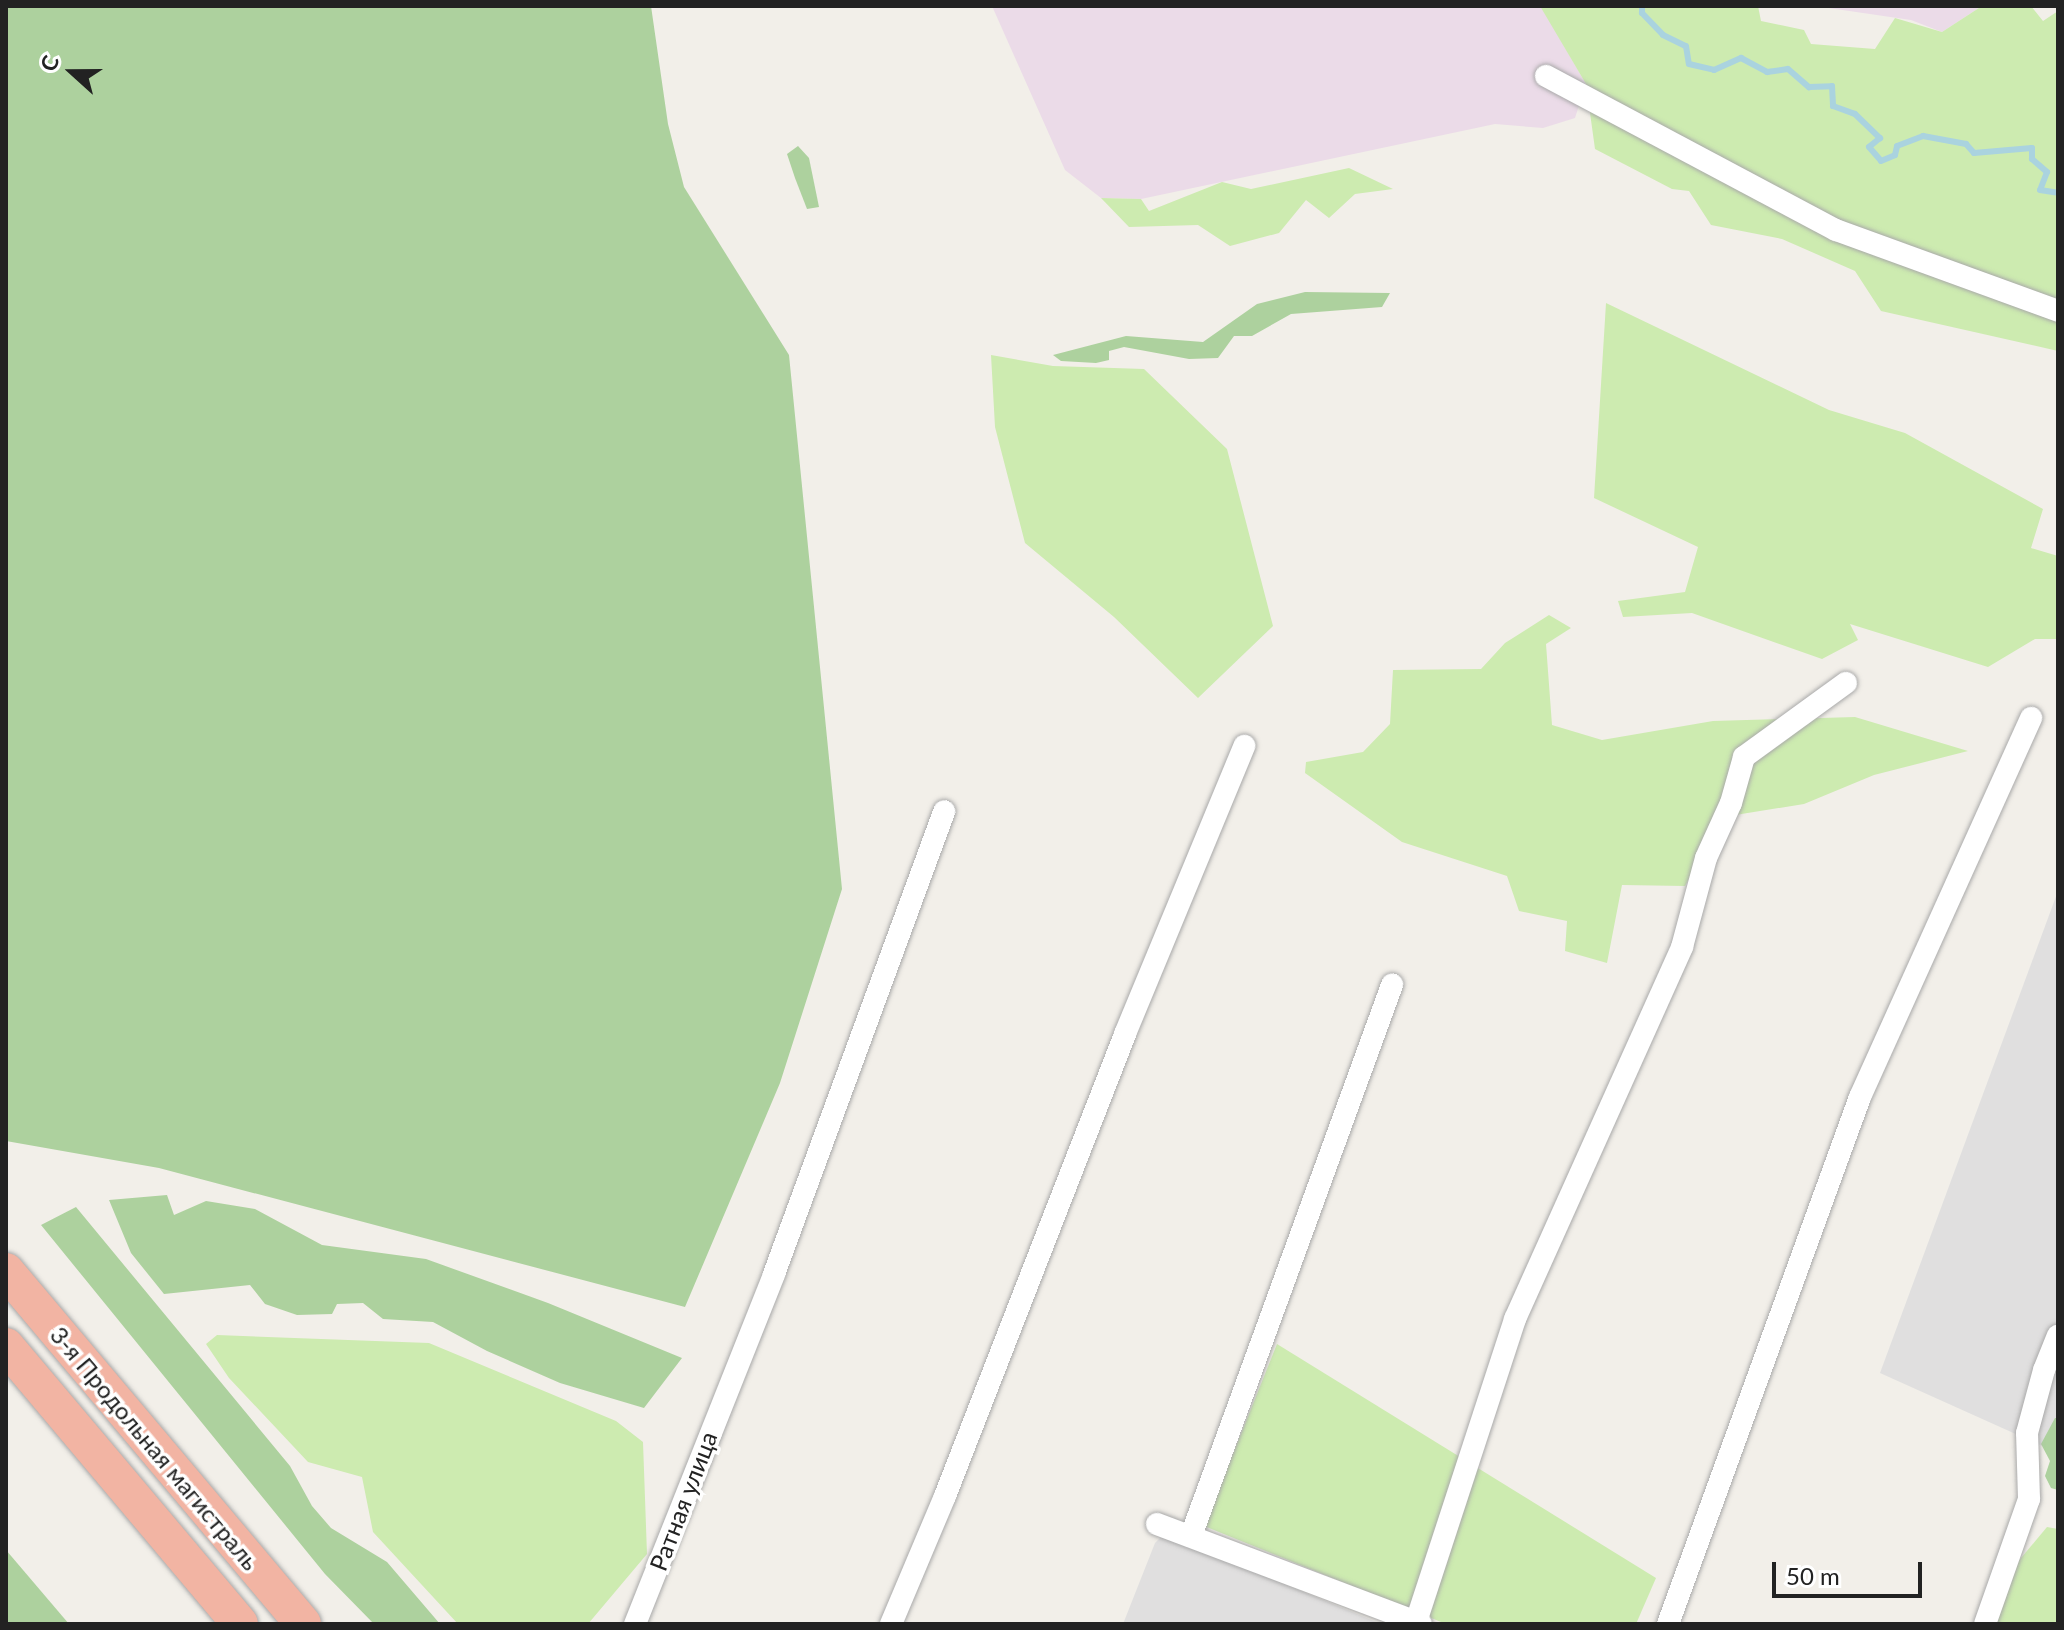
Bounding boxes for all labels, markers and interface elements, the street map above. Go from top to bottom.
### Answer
north arrow [32,32,112,112]
text: С [34,52,64,75]
street label: 3-я Продольная магистраль [45,1320,265,1576]
street label: Ратная улица [643,1427,723,1575]
scale bar [1776,1546,1926,1596]
text: 50 m [1786,1561,1840,1590]

